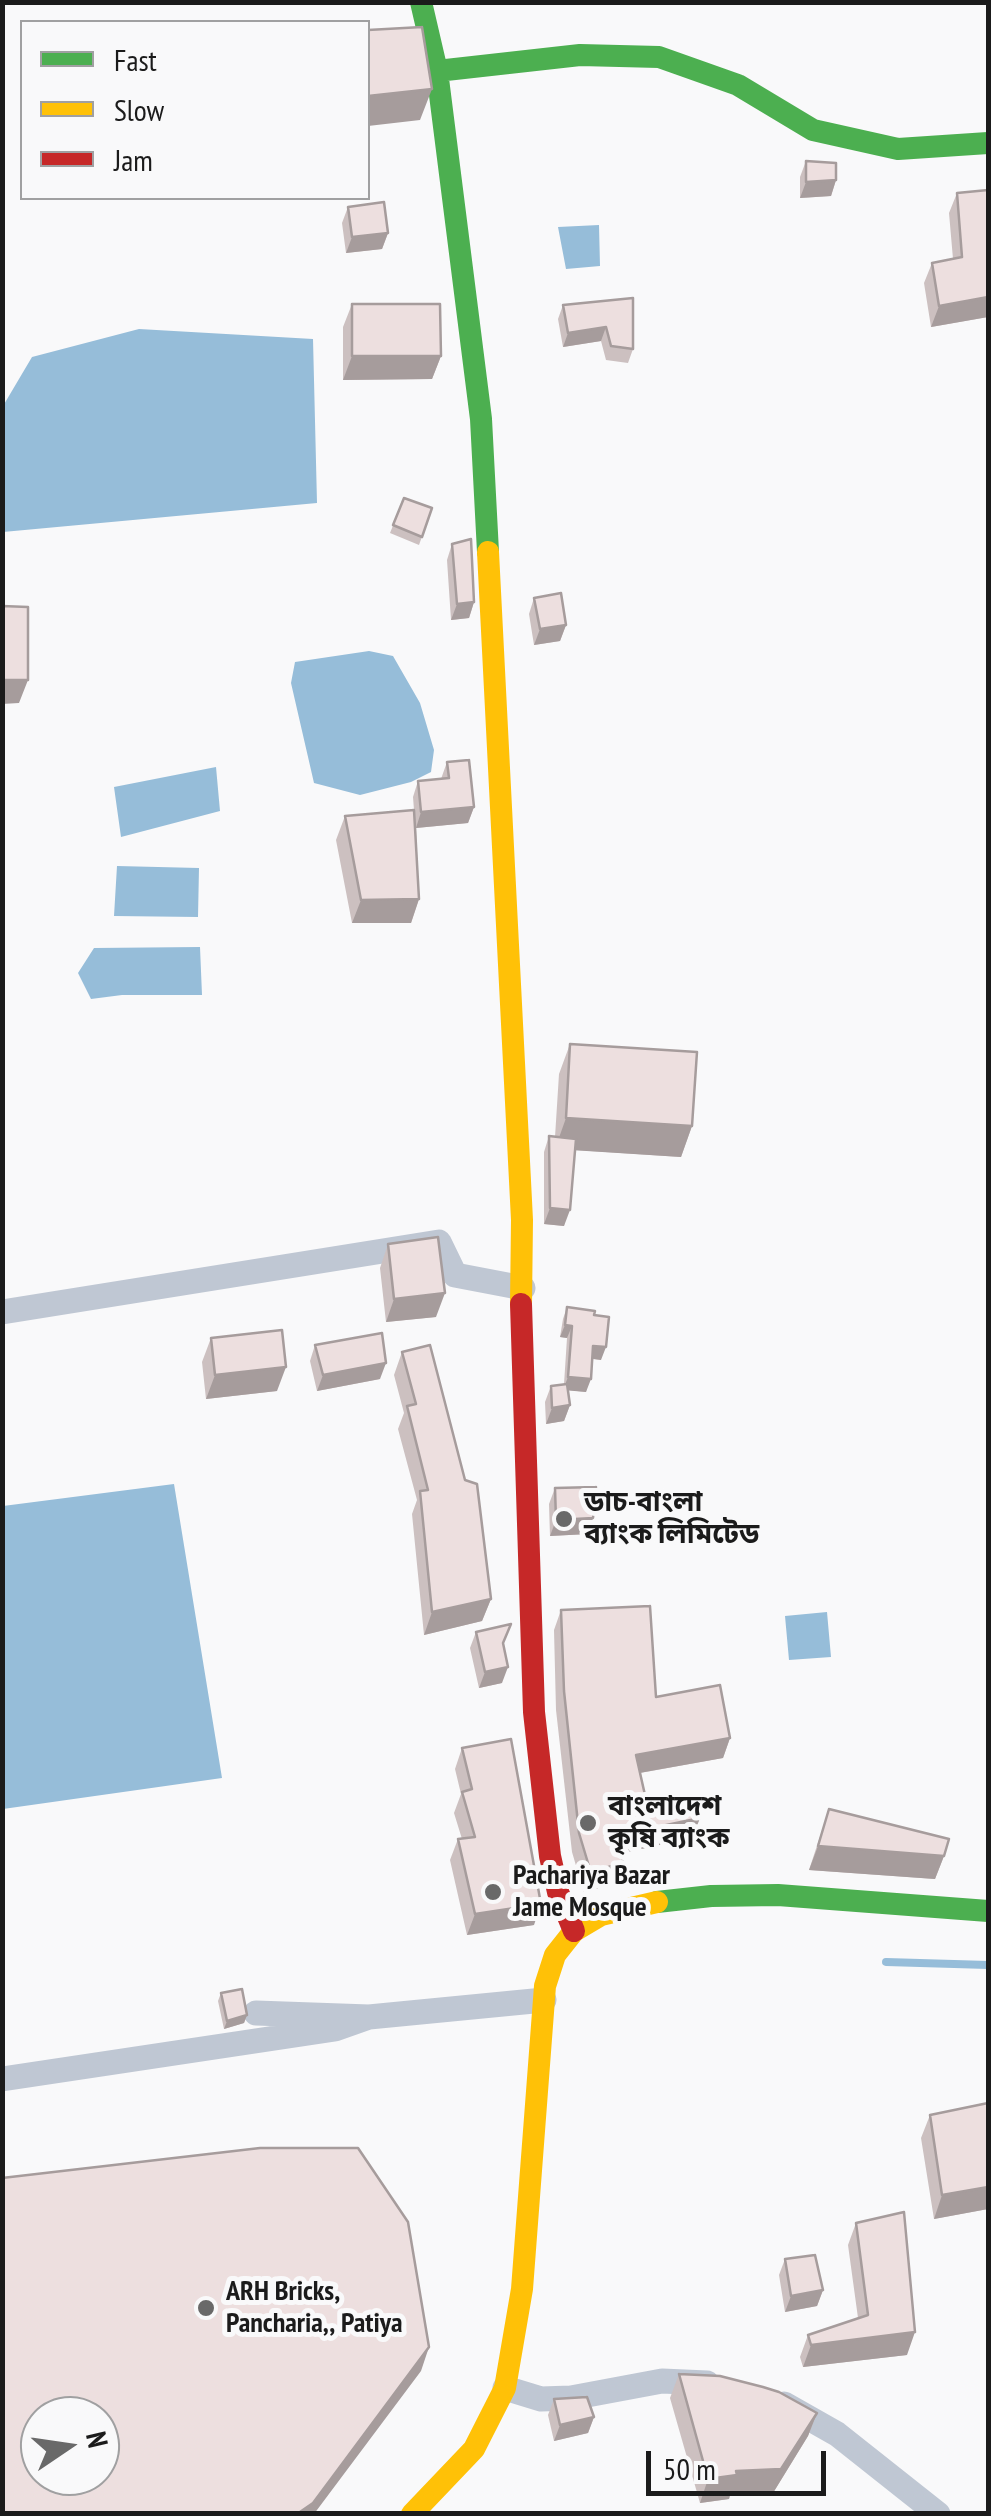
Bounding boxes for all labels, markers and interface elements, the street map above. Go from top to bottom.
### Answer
legend [20,20,370,200]
text: Fast [114,40,157,79]
text: Slow [114,90,164,129]
text: Jam [114,140,153,179]
place label: ডাচ-বাংলা ব্যাংক লিমিটেড [584,1486,759,1552]
marker: ডাচ-বাংলা ব্যাংক লিমিটেড [553,1508,575,1530]
place label: বাংলাদেশ কৃষি ব্যাংক [608,1790,730,1856]
marker: বাংলাদেশ কৃষি ব্যাংক [577,1812,599,1834]
place label: Pachariya Bazar Jame Mosque [513,1859,670,1925]
marker: Pachariya Bazar Jame Mosque [482,1881,504,1903]
place label: ARH Bricks, Pancharia,, Patiya [226,2275,403,2341]
marker: ARH Bricks, Pancharia,, Patiya [195,2297,217,2319]
north arrow [20,2396,120,2496]
text: N [78,2428,117,2451]
scale bar [651,2431,831,2493]
text: 50 m [663,2449,716,2488]

